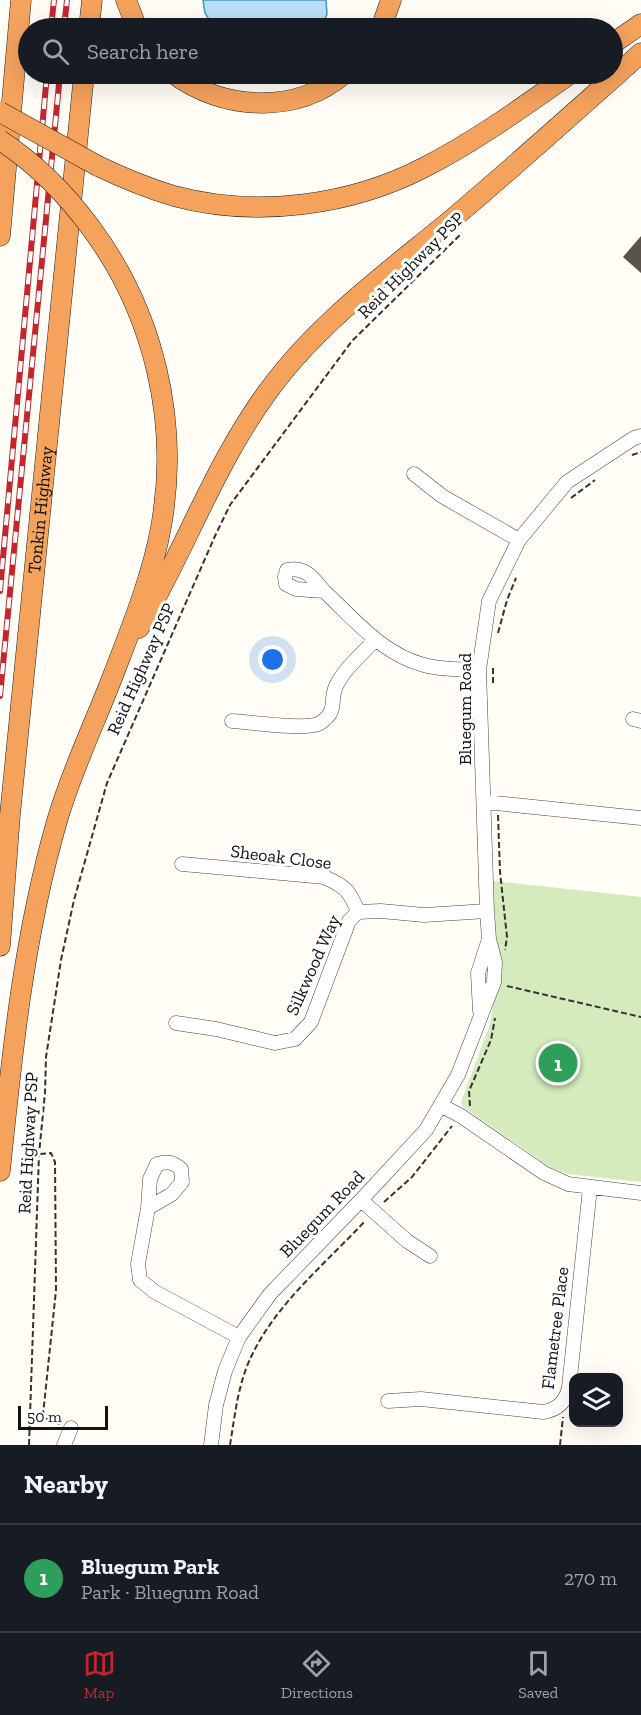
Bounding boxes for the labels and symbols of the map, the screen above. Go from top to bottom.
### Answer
street label: Reid Highway PSP [353,207,469,323]
street label: Tonkin Highway [23,444,58,575]
street label: Reid Highway PSP [102,600,180,738]
your location [258,645,287,674]
street label: Bluegum Road [454,653,476,765]
street label: Sheoak Close [229,840,333,874]
street label: Silkwood Way [281,911,345,1019]
pin: 1 [538,1040,578,1086]
street label: Reid Highway PSP [13,1072,43,1214]
street label: Bluegum Road [275,1166,369,1262]
street label: Flametree Place [537,1265,573,1391]
scale bar [18,1403,108,1430]

